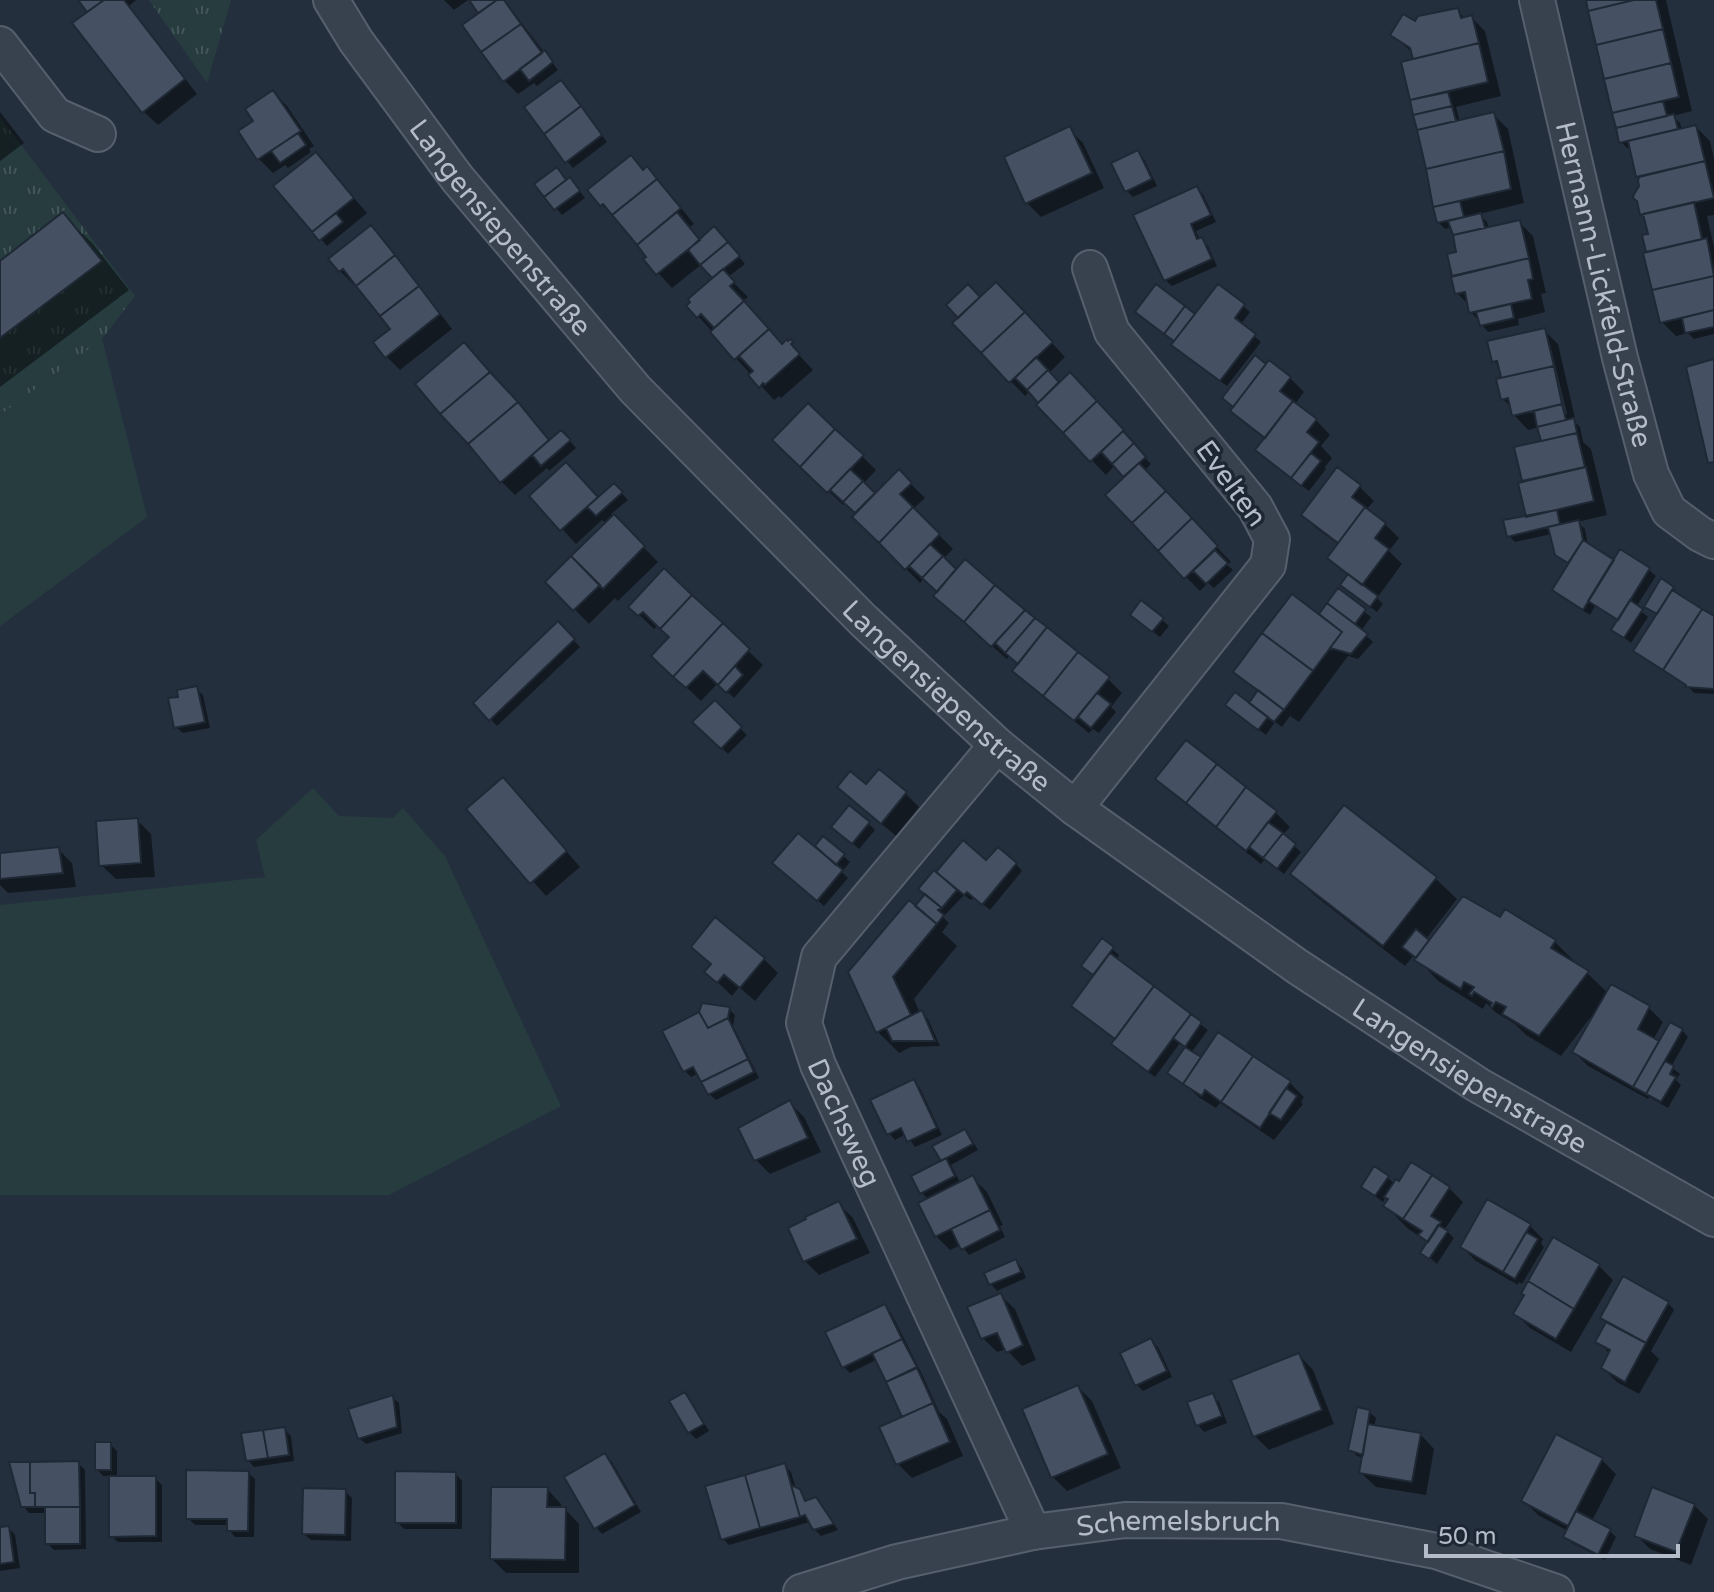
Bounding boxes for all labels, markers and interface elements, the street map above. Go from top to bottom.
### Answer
street label: Langensiepenstraße [401,113,599,343]
street label: Hermann-Lickfeld-Straße [1548,118,1659,451]
street label: Evelten [1189,434,1274,533]
street label: Langensiepenstraße [835,593,1057,800]
street label: Langensiepenstraße [1346,991,1593,1162]
street label: Dachsweg [799,1053,888,1192]
street label: Schemelsbruch [1074,1504,1281,1544]
scale bar [1426,1508,1678,1558]
text: 50 m [1438,1522,1496,1551]

